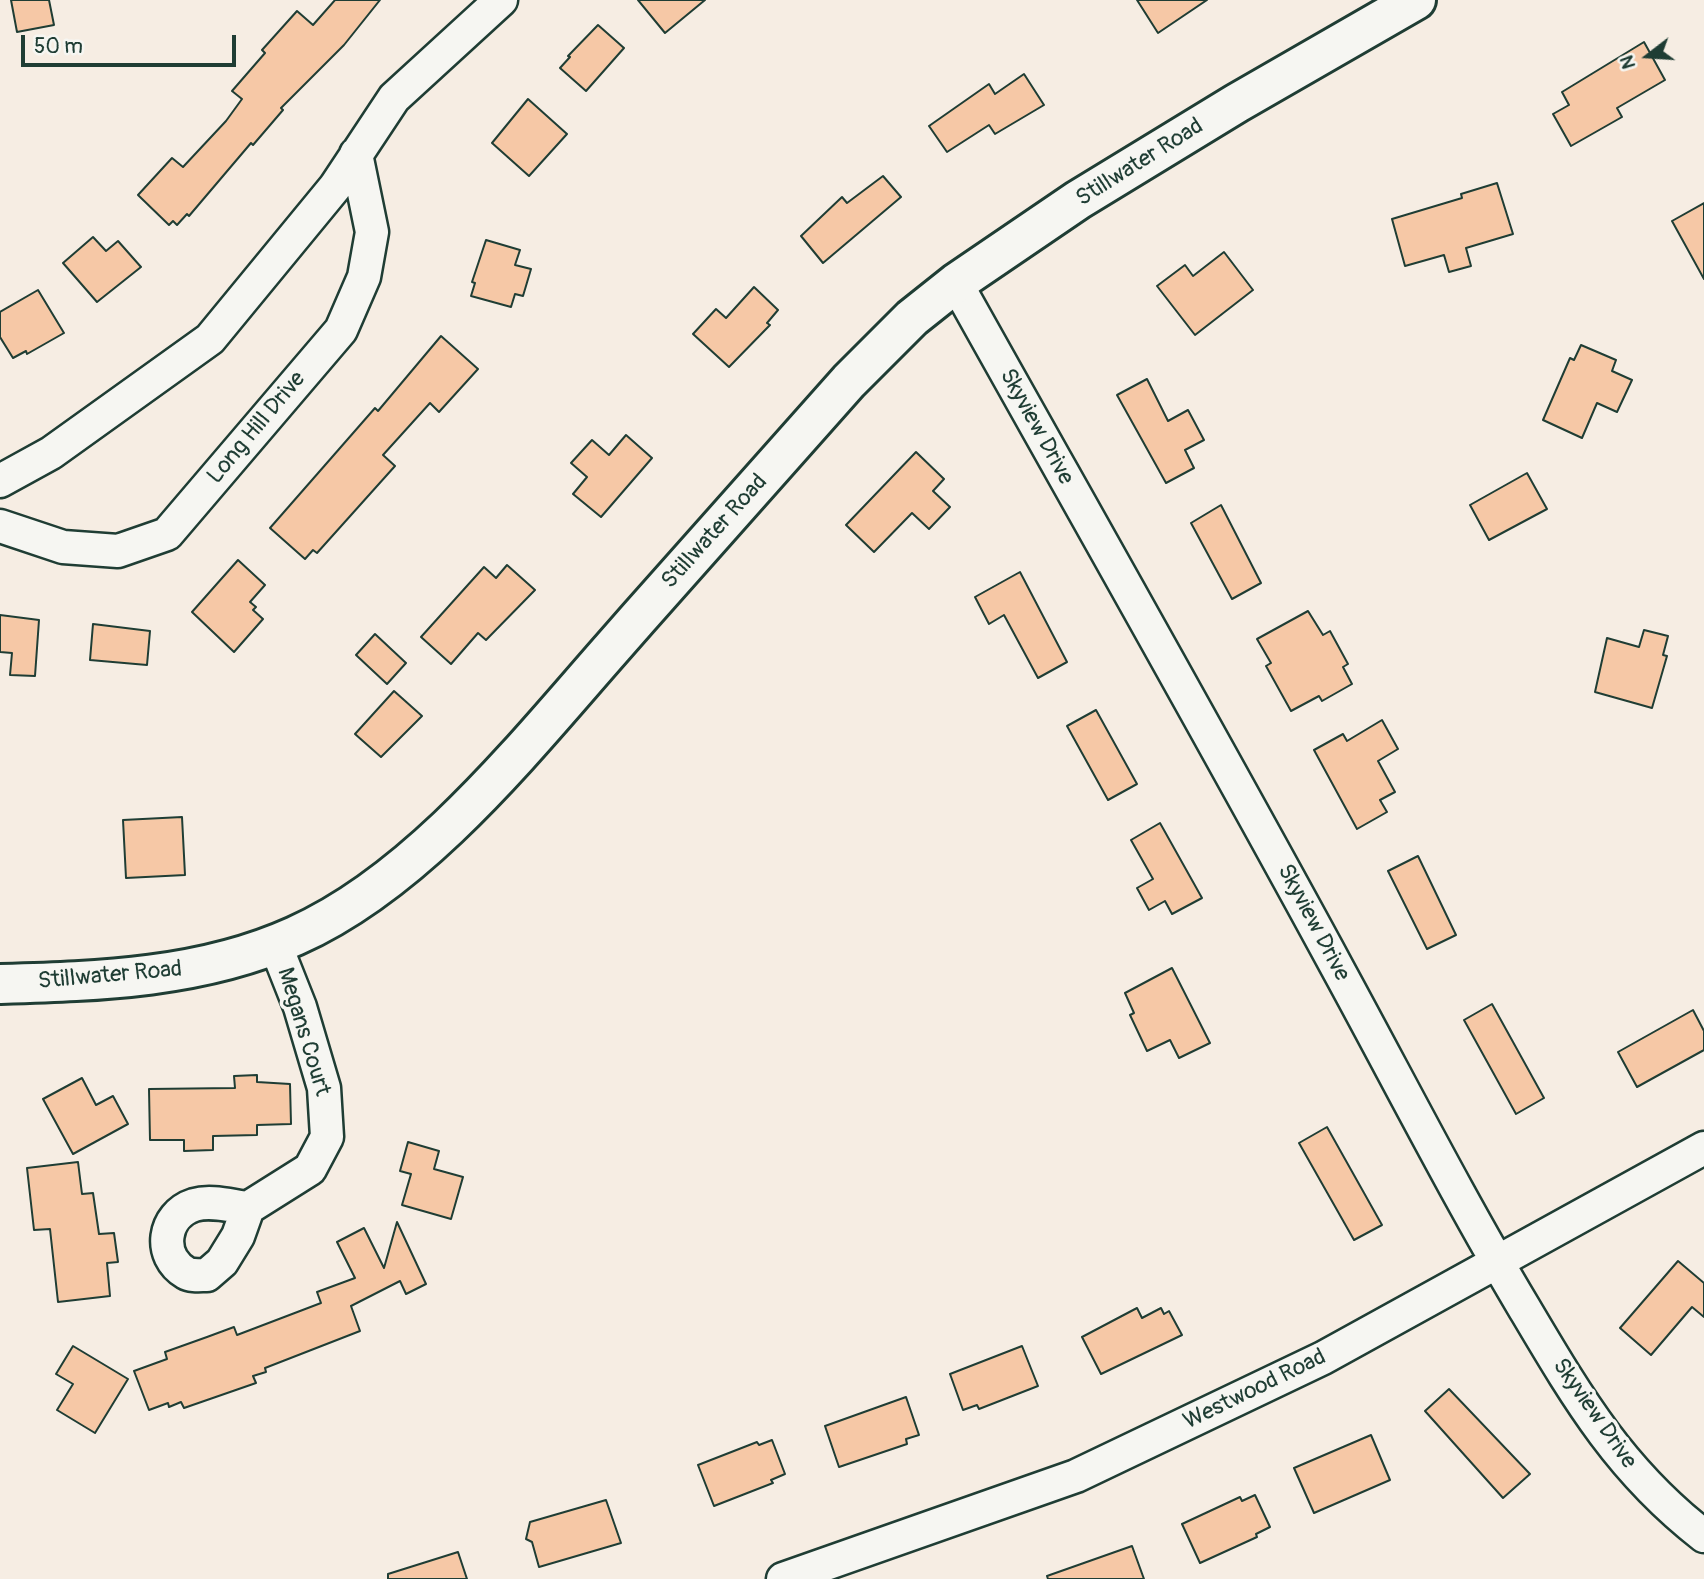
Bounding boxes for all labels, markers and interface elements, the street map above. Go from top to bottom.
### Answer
scale bar [24,21,240,65]
north arrow [1613,21,1683,91]
text: 50 m [34,33,83,60]
text: N [1615,52,1641,72]
street label: Stillwater Road [1071,113,1209,213]
street label: Skyview Drive [993,364,1079,490]
street label: Long Hill Drive [202,366,312,490]
street label: Stillwater Road [656,469,774,595]
street label: Skyview Drive [1271,860,1355,986]
street label: Stillwater Road [37,956,183,996]
street label: Megans Court [270,964,336,1100]
street label: Westwood Road [1179,1344,1331,1436]
street label: Skyview Drive [1546,1354,1642,1474]

